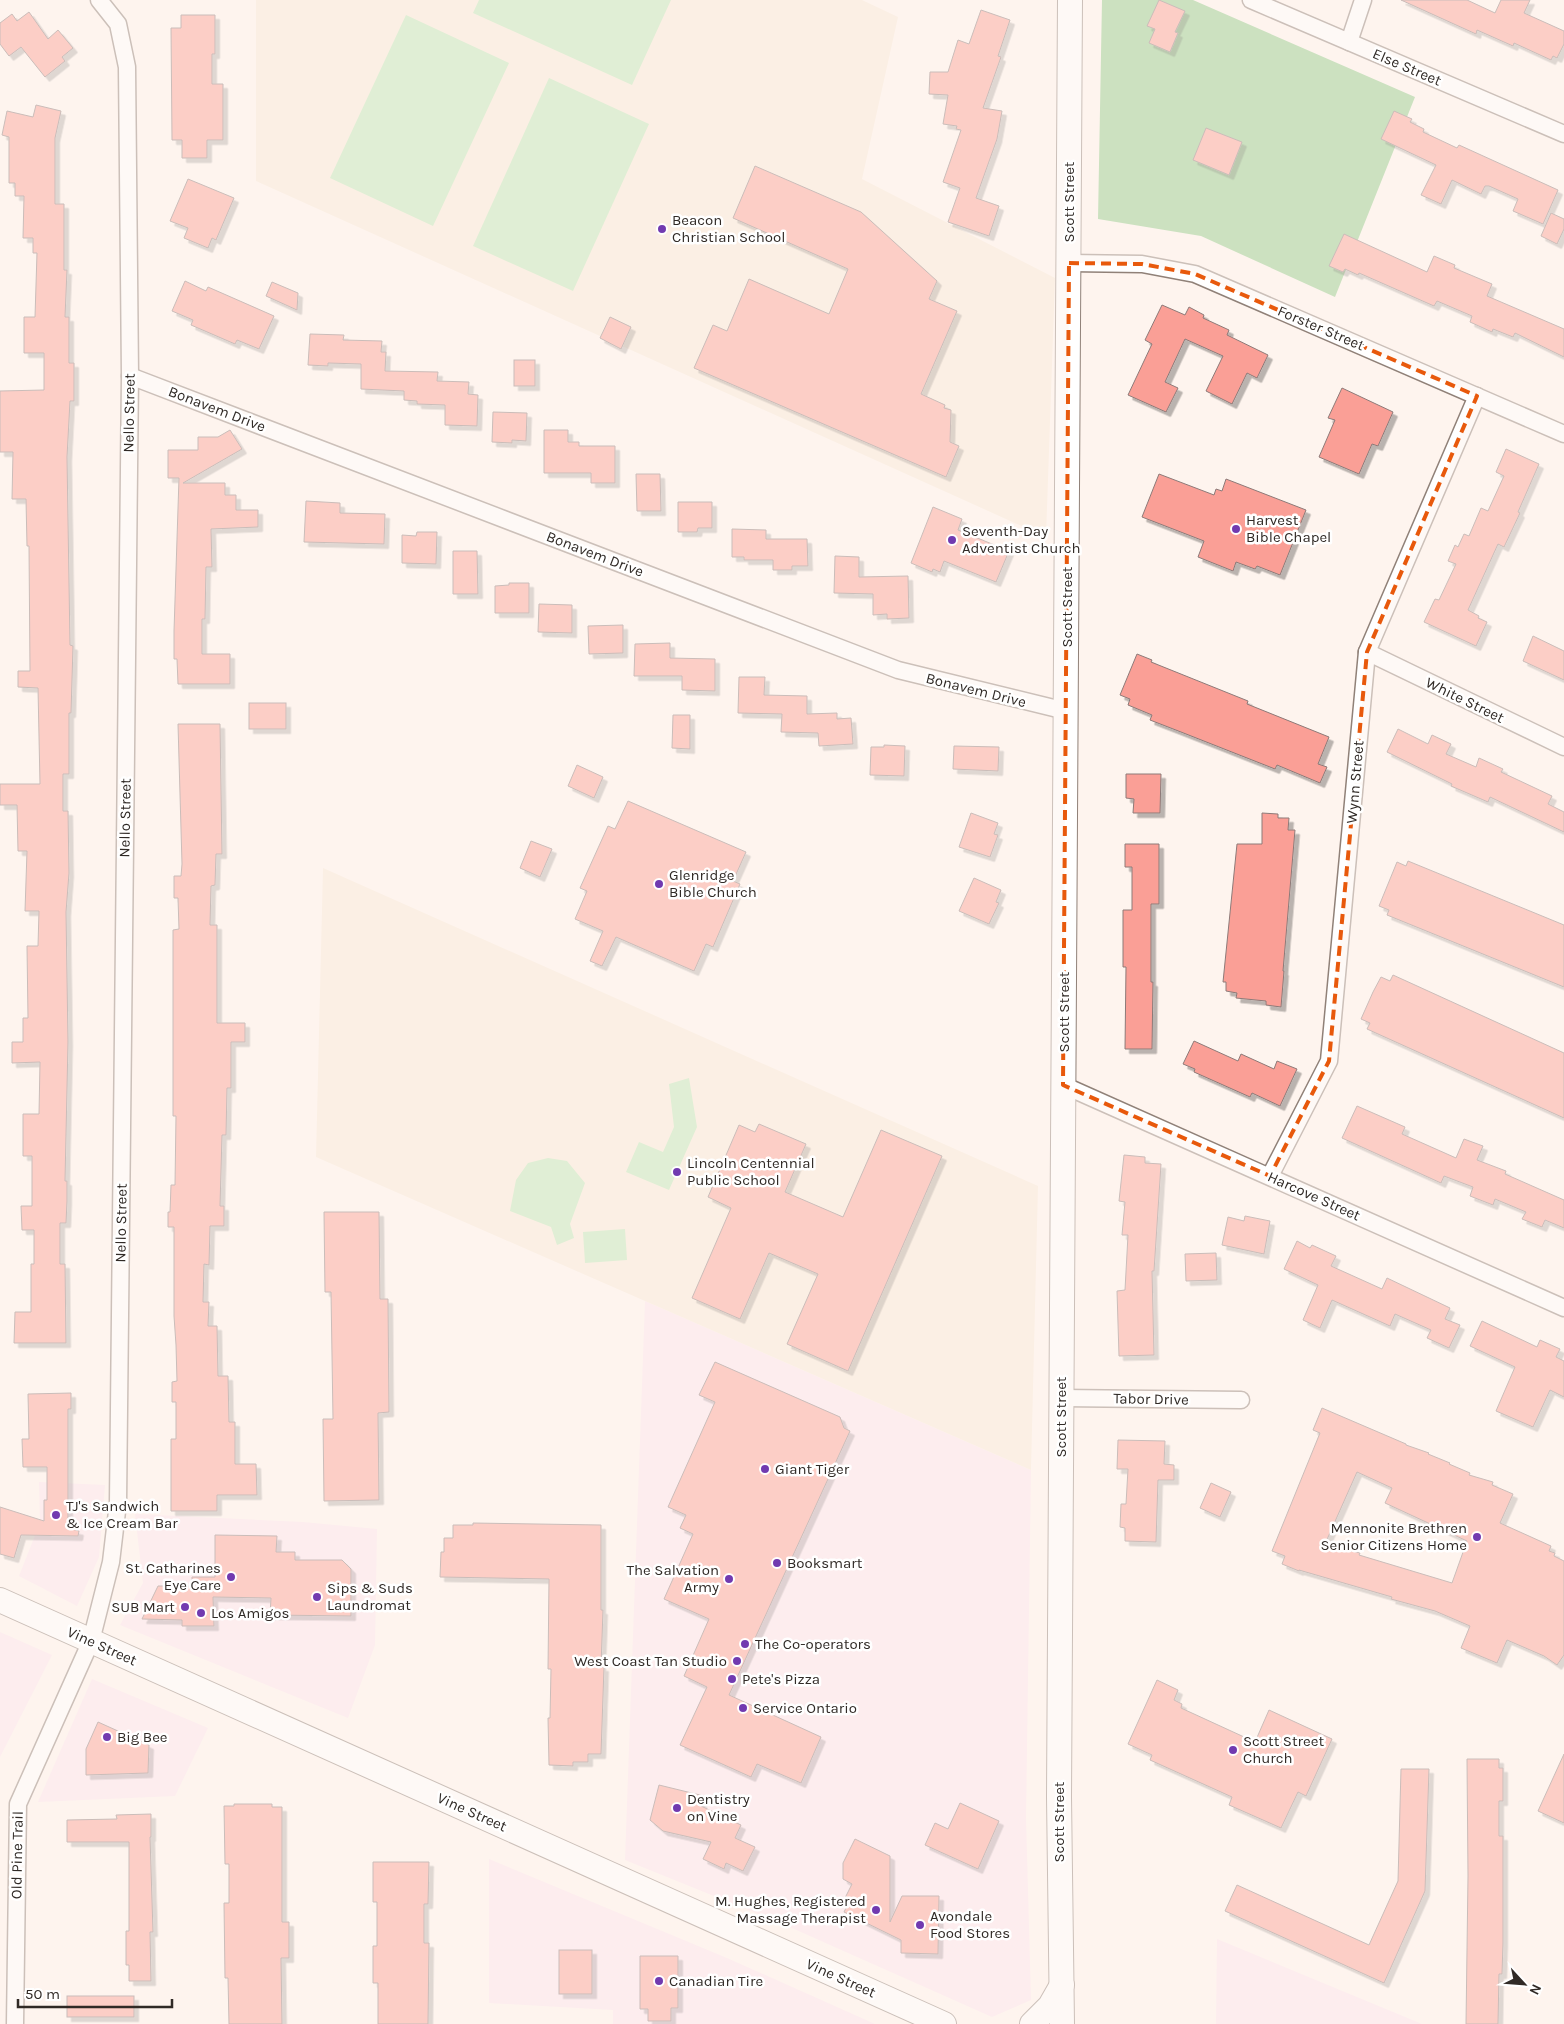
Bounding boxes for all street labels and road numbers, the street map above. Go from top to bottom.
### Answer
street label: Else Street [1370,44,1444,90]
street label: Scott Street [1060,161,1078,243]
street label: Forster Street [1275,302,1367,354]
street label: Nello Street [119,373,139,453]
street label: Bonavem Drive [166,382,268,436]
street label: Bonavem Drive [544,527,646,581]
street label: Scott Street [1058,566,1076,648]
street label: Bonavem Drive [924,669,1028,711]
street label: White Street [1423,673,1507,727]
street label: Wynn Street [1342,739,1368,824]
street label: Nello Street [115,778,135,858]
street label: Scott Street [1055,971,1073,1053]
street label: Harcove Street [1265,1168,1363,1225]
street label: Nello Street [111,1183,131,1263]
street label: Scott Street [1052,1376,1070,1458]
street label: Tabor Drive [1113,1389,1189,1409]
street label: Vine Street [64,1623,140,1669]
street label: Scott Street [1050,1781,1068,1863]
street label: Vine Street [434,1789,510,1835]
street label: Old Pine Trail [7,1811,27,1899]
street label: Vine Street [803,1955,879,2001]

